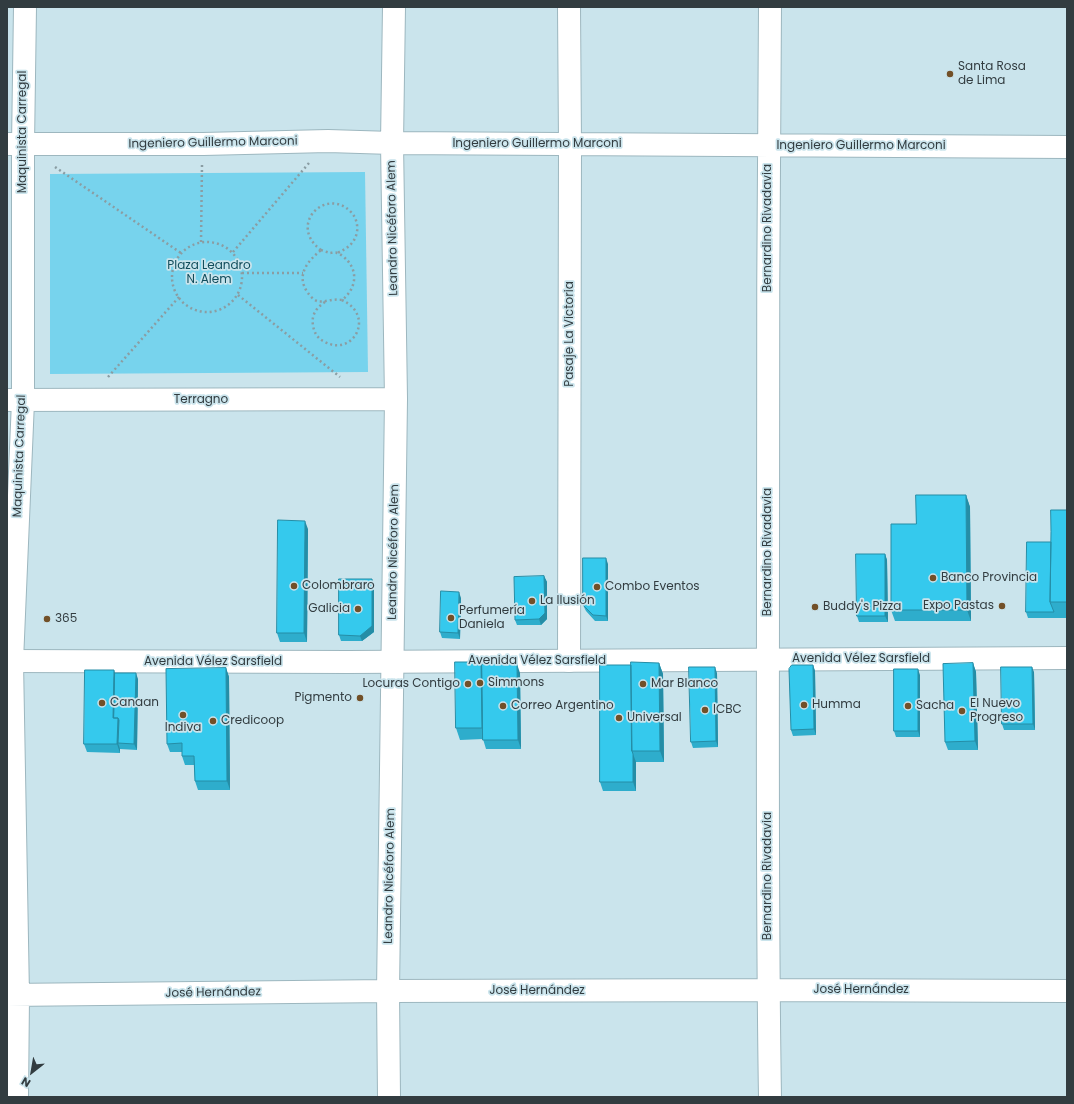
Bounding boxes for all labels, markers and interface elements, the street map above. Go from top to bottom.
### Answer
place label: Santa Rosa de Lima [958,60,1026,88]
marker: Santa Rosa de Lima [945,69,955,79]
street label: Maquinista Carregal [16,71,30,193]
street label: Ingeniero Guillermo Marconi [128,134,298,152]
street label: Ingeniero Guillermo Marconi [452,137,622,151]
street label: Ingeniero Guillermo Marconi [776,139,946,153]
street label: Leandro Nicéforo Alem [385,160,401,296]
street label: Bernardino Rivadavia [761,164,775,292]
park label: Plaza Leandro N. Alem [167,259,251,287]
street label: Pasaje La Victoria [563,281,577,387]
street label: Terragno [174,393,228,407]
street label: Maquinista Carregal [11,394,29,518]
street label: Leandro Nicéforo Alem [386,484,402,620]
street label: Bernardino Rivadavia [761,488,775,616]
place label: Banco Provincia [941,571,1037,585]
marker: Banco Provincia [928,573,938,583]
place label: Colombraro [302,579,375,593]
place label: Combo Eventos [605,580,700,594]
marker: Colombraro [289,581,299,591]
marker: Combo Eventos [592,582,602,592]
place label: La Ilusión [540,594,595,608]
marker: La Ilusión [527,596,537,606]
place label: Expo Pastas [923,599,994,613]
place label: Buddy's Pizza [823,600,901,614]
marker: Expo Pastas [997,601,1007,611]
place label: Galicia [308,602,350,616]
marker: Buddy's Pizza [810,602,820,612]
marker: Galicia [353,604,363,614]
place label: Perfumería Daniela [459,604,525,632]
place label: 365 [55,612,77,626]
marker: Perfumería Daniela [446,613,456,623]
marker: 365 [42,614,52,624]
street label: Avenida Vélez Sarsfield [792,652,930,666]
street label: Avenida Vélez Sarsfield [468,654,606,668]
street label: Avenida Vélez Sarsfield [144,655,282,669]
place label: Simmons [488,676,544,690]
place label: Locuras Contigo [362,677,460,691]
place label: Mar Blanco [651,677,718,691]
marker: Simmons [475,678,485,688]
marker: Locuras Contigo [463,679,473,689]
marker: Mar Blanco [638,679,648,689]
place label: Pigmento [294,691,352,705]
marker: Pigmento [355,693,365,703]
place label: Canaan [110,696,159,710]
place label: El Nuevo Progreso [970,697,1023,725]
marker: Canaan [97,698,107,708]
place label: Humma [812,698,861,712]
place label: Correo Argentino [511,699,614,713]
place label: Sacha [916,699,954,713]
marker: Humma [799,700,809,710]
marker: Correo Argentino [498,701,508,711]
marker: Sacha [903,701,913,711]
place label: ICBC [713,703,742,717]
marker: ICBC [700,705,710,715]
marker: El Nuevo Progreso [957,706,967,716]
marker: Indiva [178,710,188,720]
place label: Universal [627,711,682,725]
marker: Universal [614,713,624,723]
place label: Credicoop [221,714,284,728]
marker: Credicoop [208,716,218,726]
place label: Indiva [165,721,201,735]
street label: Leandro Nicéforo Alem [382,808,398,944]
street label: Bernardino Rivadavia [761,812,775,940]
street label: José Hernández [813,983,909,997]
street label: José Hernández [489,984,585,998]
street label: José Hernández [165,985,261,1001]
north arrow [12,1052,52,1092]
text: N [18,1073,33,1091]

